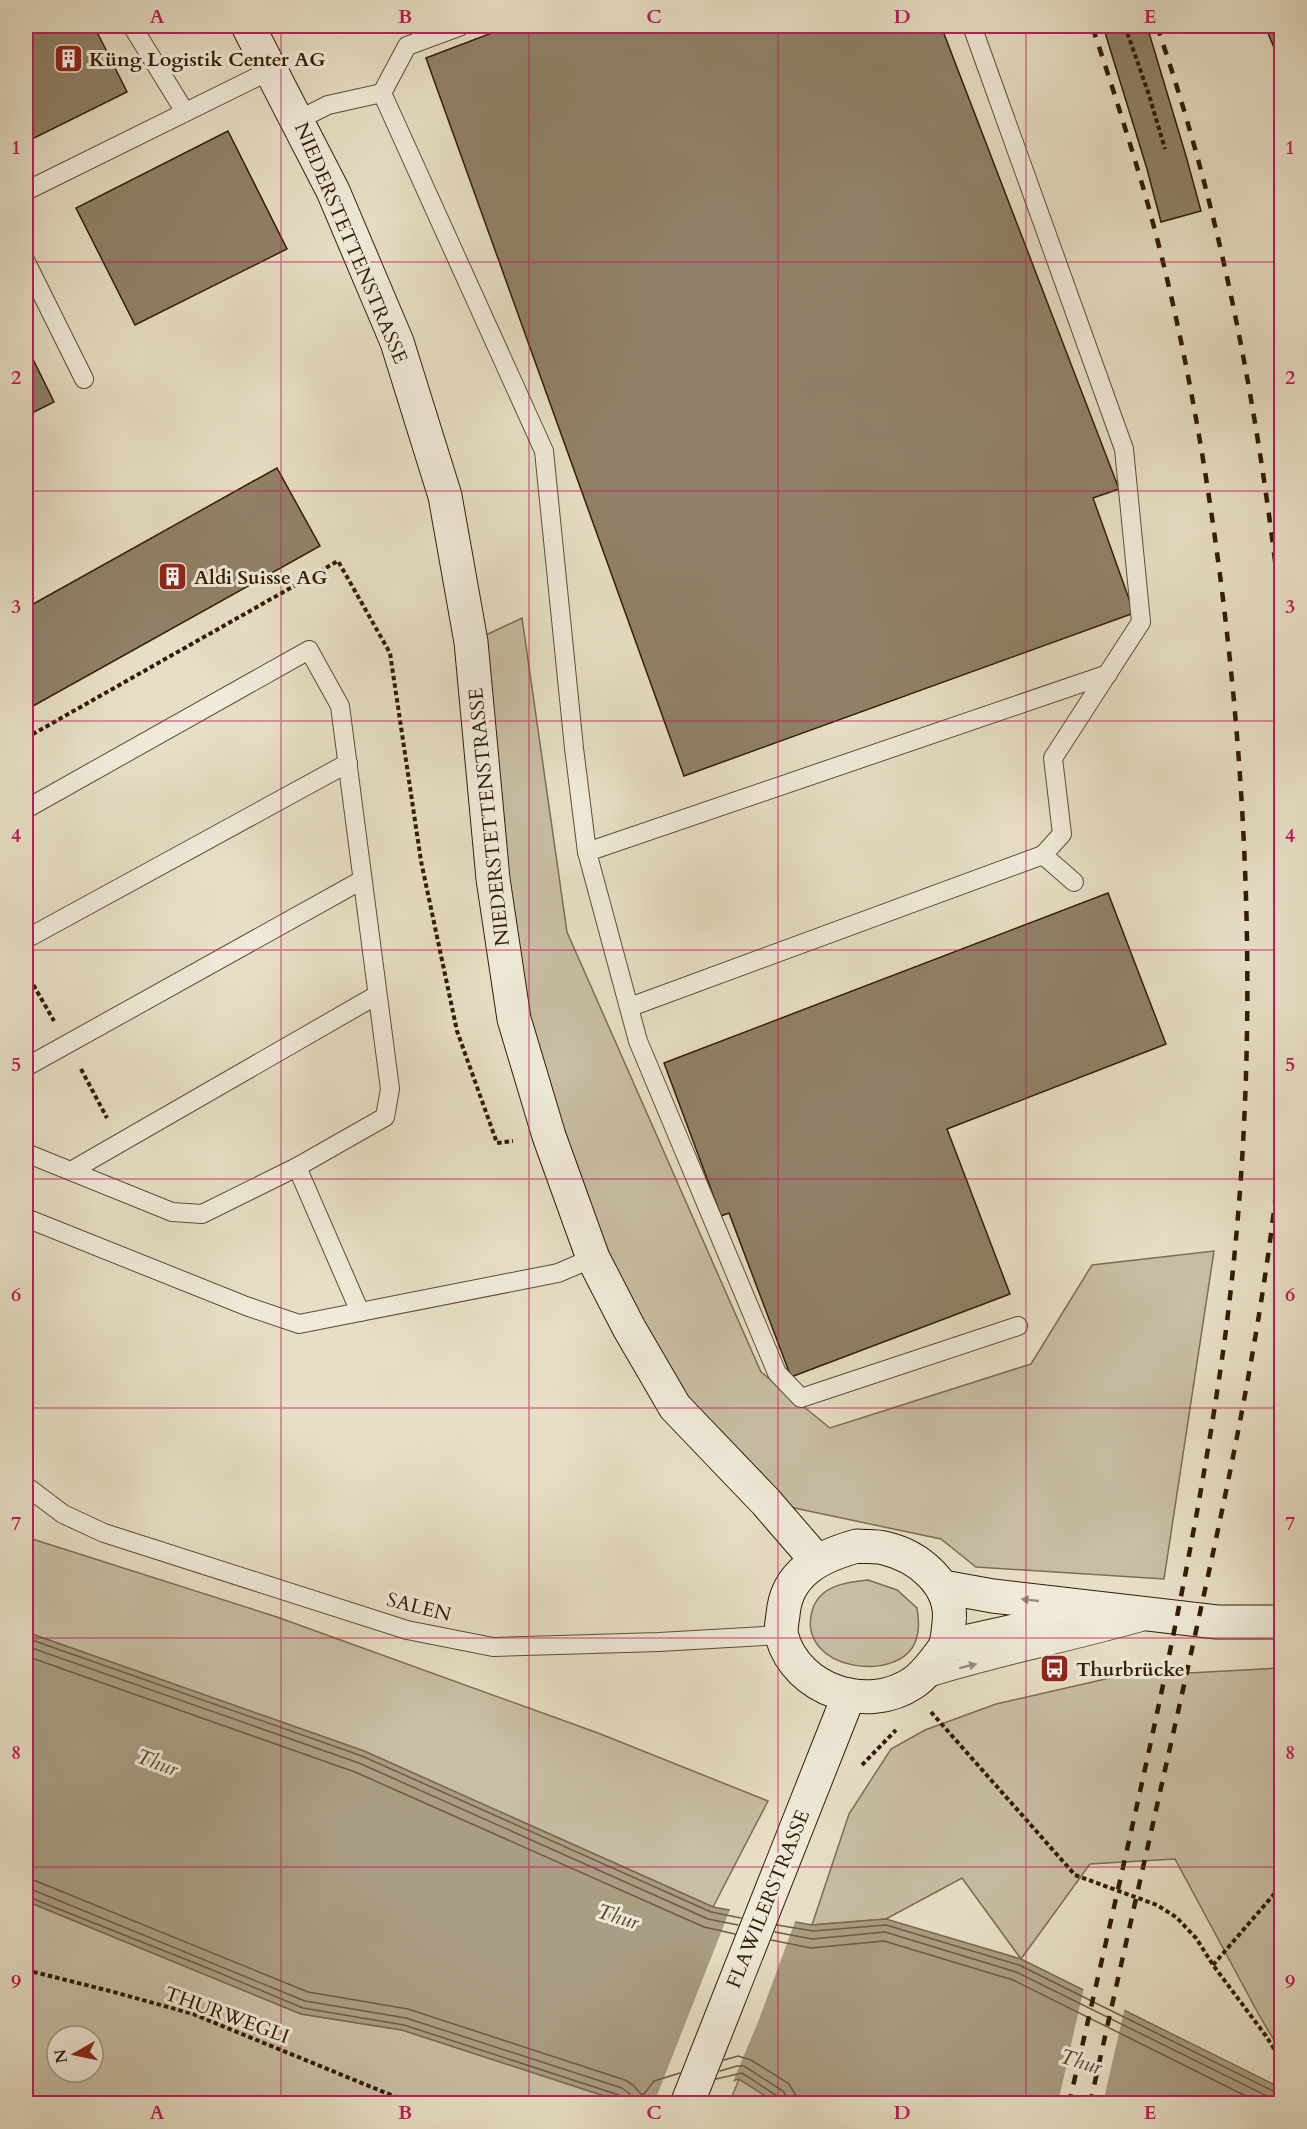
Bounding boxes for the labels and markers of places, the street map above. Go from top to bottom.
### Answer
building icon: Küng Logistik Center AG [52,43,84,75]
place label: Küng Logistik Center AG [89,46,326,73]
building icon: Aldi Suisse AG [157,561,189,593]
place label: Aldi Suisse AG [194,564,328,591]
bus stop icon: Thurbrücke [1039,1653,1071,1685]
place label: Thurbrücke [1076,1656,1185,1683]

